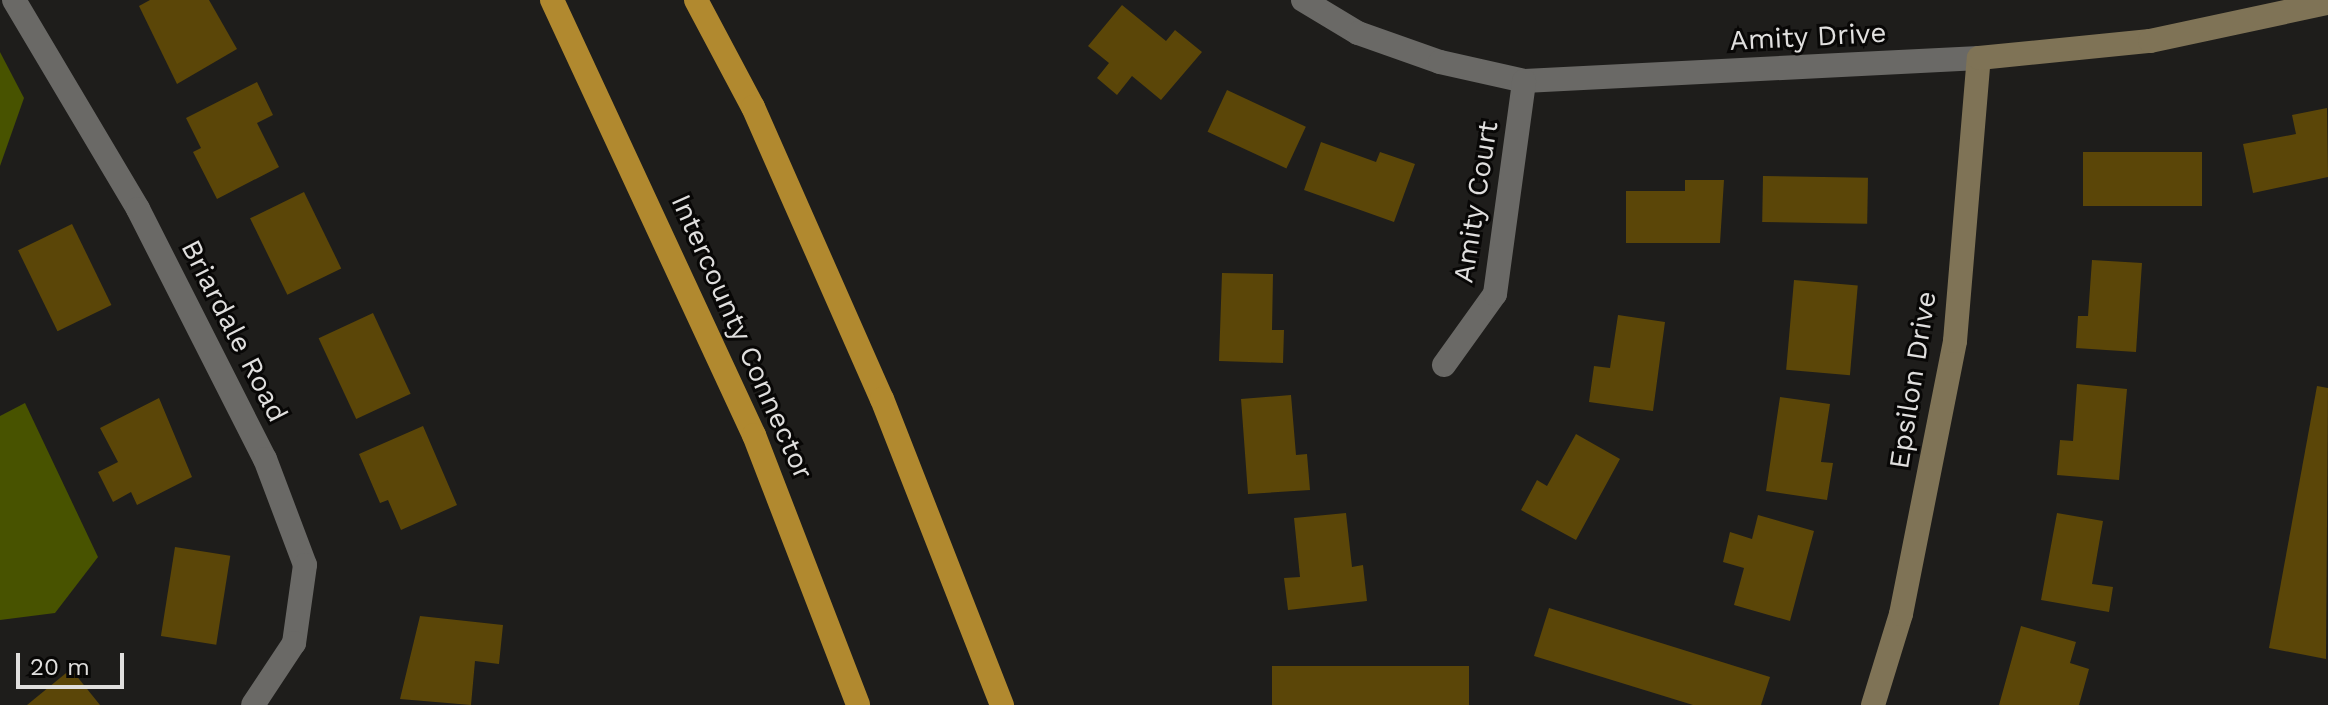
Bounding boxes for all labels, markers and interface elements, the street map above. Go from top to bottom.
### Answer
street label: Amity Drive [1728,16,1888,58]
street label: Amity Court [1447,118,1505,286]
street label: Intercounty Connector [664,189,820,485]
street label: Briardale Road [174,234,294,428]
street label: Epsilon Drive [1882,289,1944,471]
scale bar [20,637,128,687]
text: 20 m [30,653,90,681]

